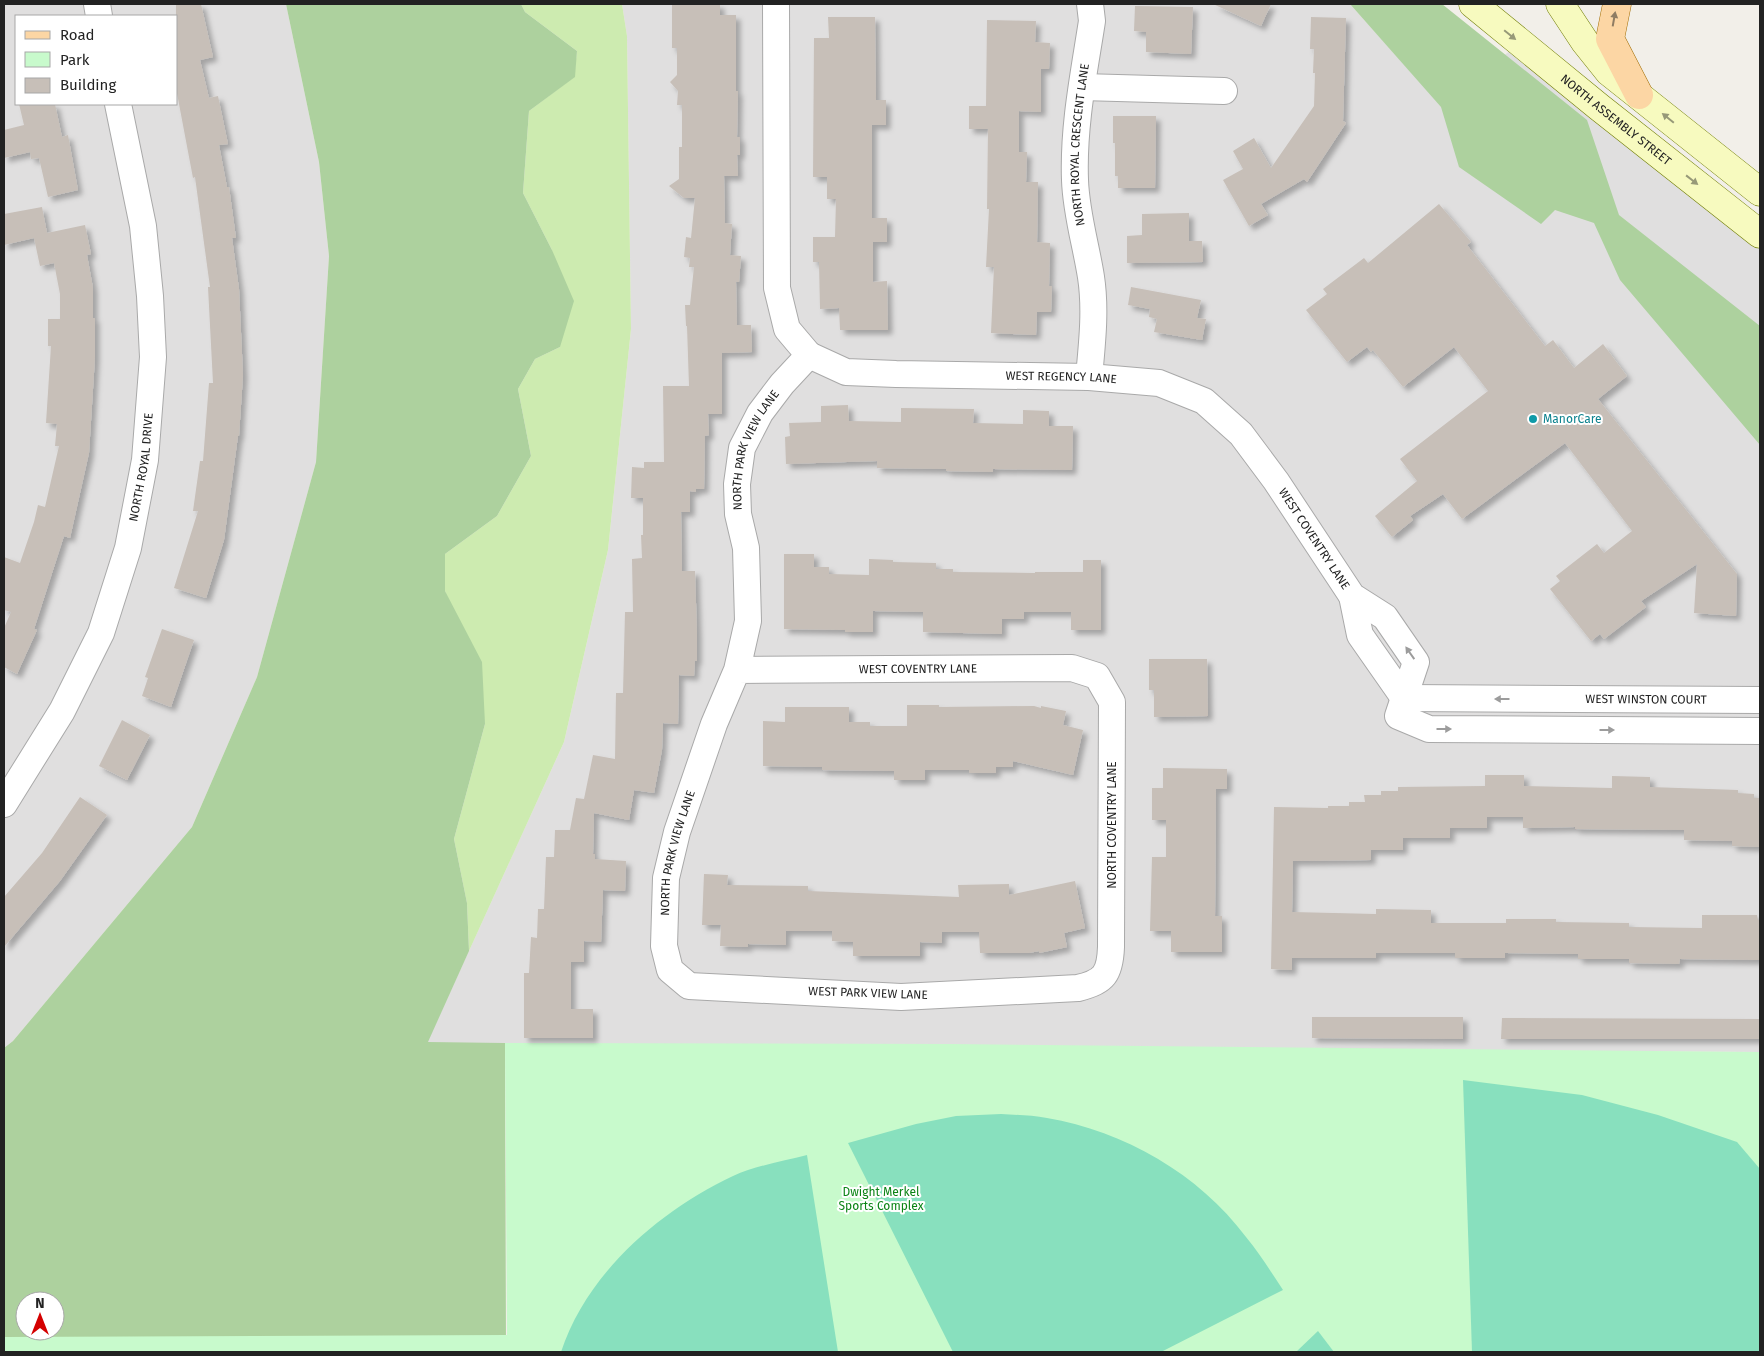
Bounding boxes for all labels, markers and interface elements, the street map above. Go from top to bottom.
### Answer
one-way arrow [1610,10,1618,26]
legend [15,15,178,105]
text: Road [60,26,95,44]
one-way arrow [1503,30,1516,41]
text: Park [60,51,90,69]
street label: NORTH ROYAL CRESCENT LANE [1068,62,1092,227]
street label: NORTH ASSEMBLY STREET [1558,72,1675,169]
text: Building [60,76,116,94]
one-way arrow [1661,112,1674,123]
one-way arrow [1685,175,1698,186]
street label: WEST REGENCY LANE [1005,369,1117,386]
street label: NORTH PARK VIEW LANE [730,387,782,511]
street label: NORTH ROYAL DRIVE [126,412,156,523]
place label: ManorCare [1543,412,1601,426]
marker: ManorCare [1527,413,1539,425]
street label: WEST COVENTRY LANE [1276,486,1353,592]
one-way arrow [1405,647,1415,660]
street label: WEST COVENTRY LANE [859,662,977,676]
street label: WEST WINSTON COURT [1585,692,1708,707]
one-way arrow [1493,695,1509,703]
one-way arrow [1437,726,1453,734]
one-way arrow [1599,726,1615,734]
street label: NORTH COVENTRY LANE [1105,761,1119,889]
street label: NORTH PARK VIEW LANE [658,788,698,916]
street label: WEST PARK VIEW LANE [808,984,928,1002]
park label: Dwight Merkel Sports Complex [838,1185,924,1213]
north arrow [15,1291,65,1341]
text: N [35,1295,45,1312]

